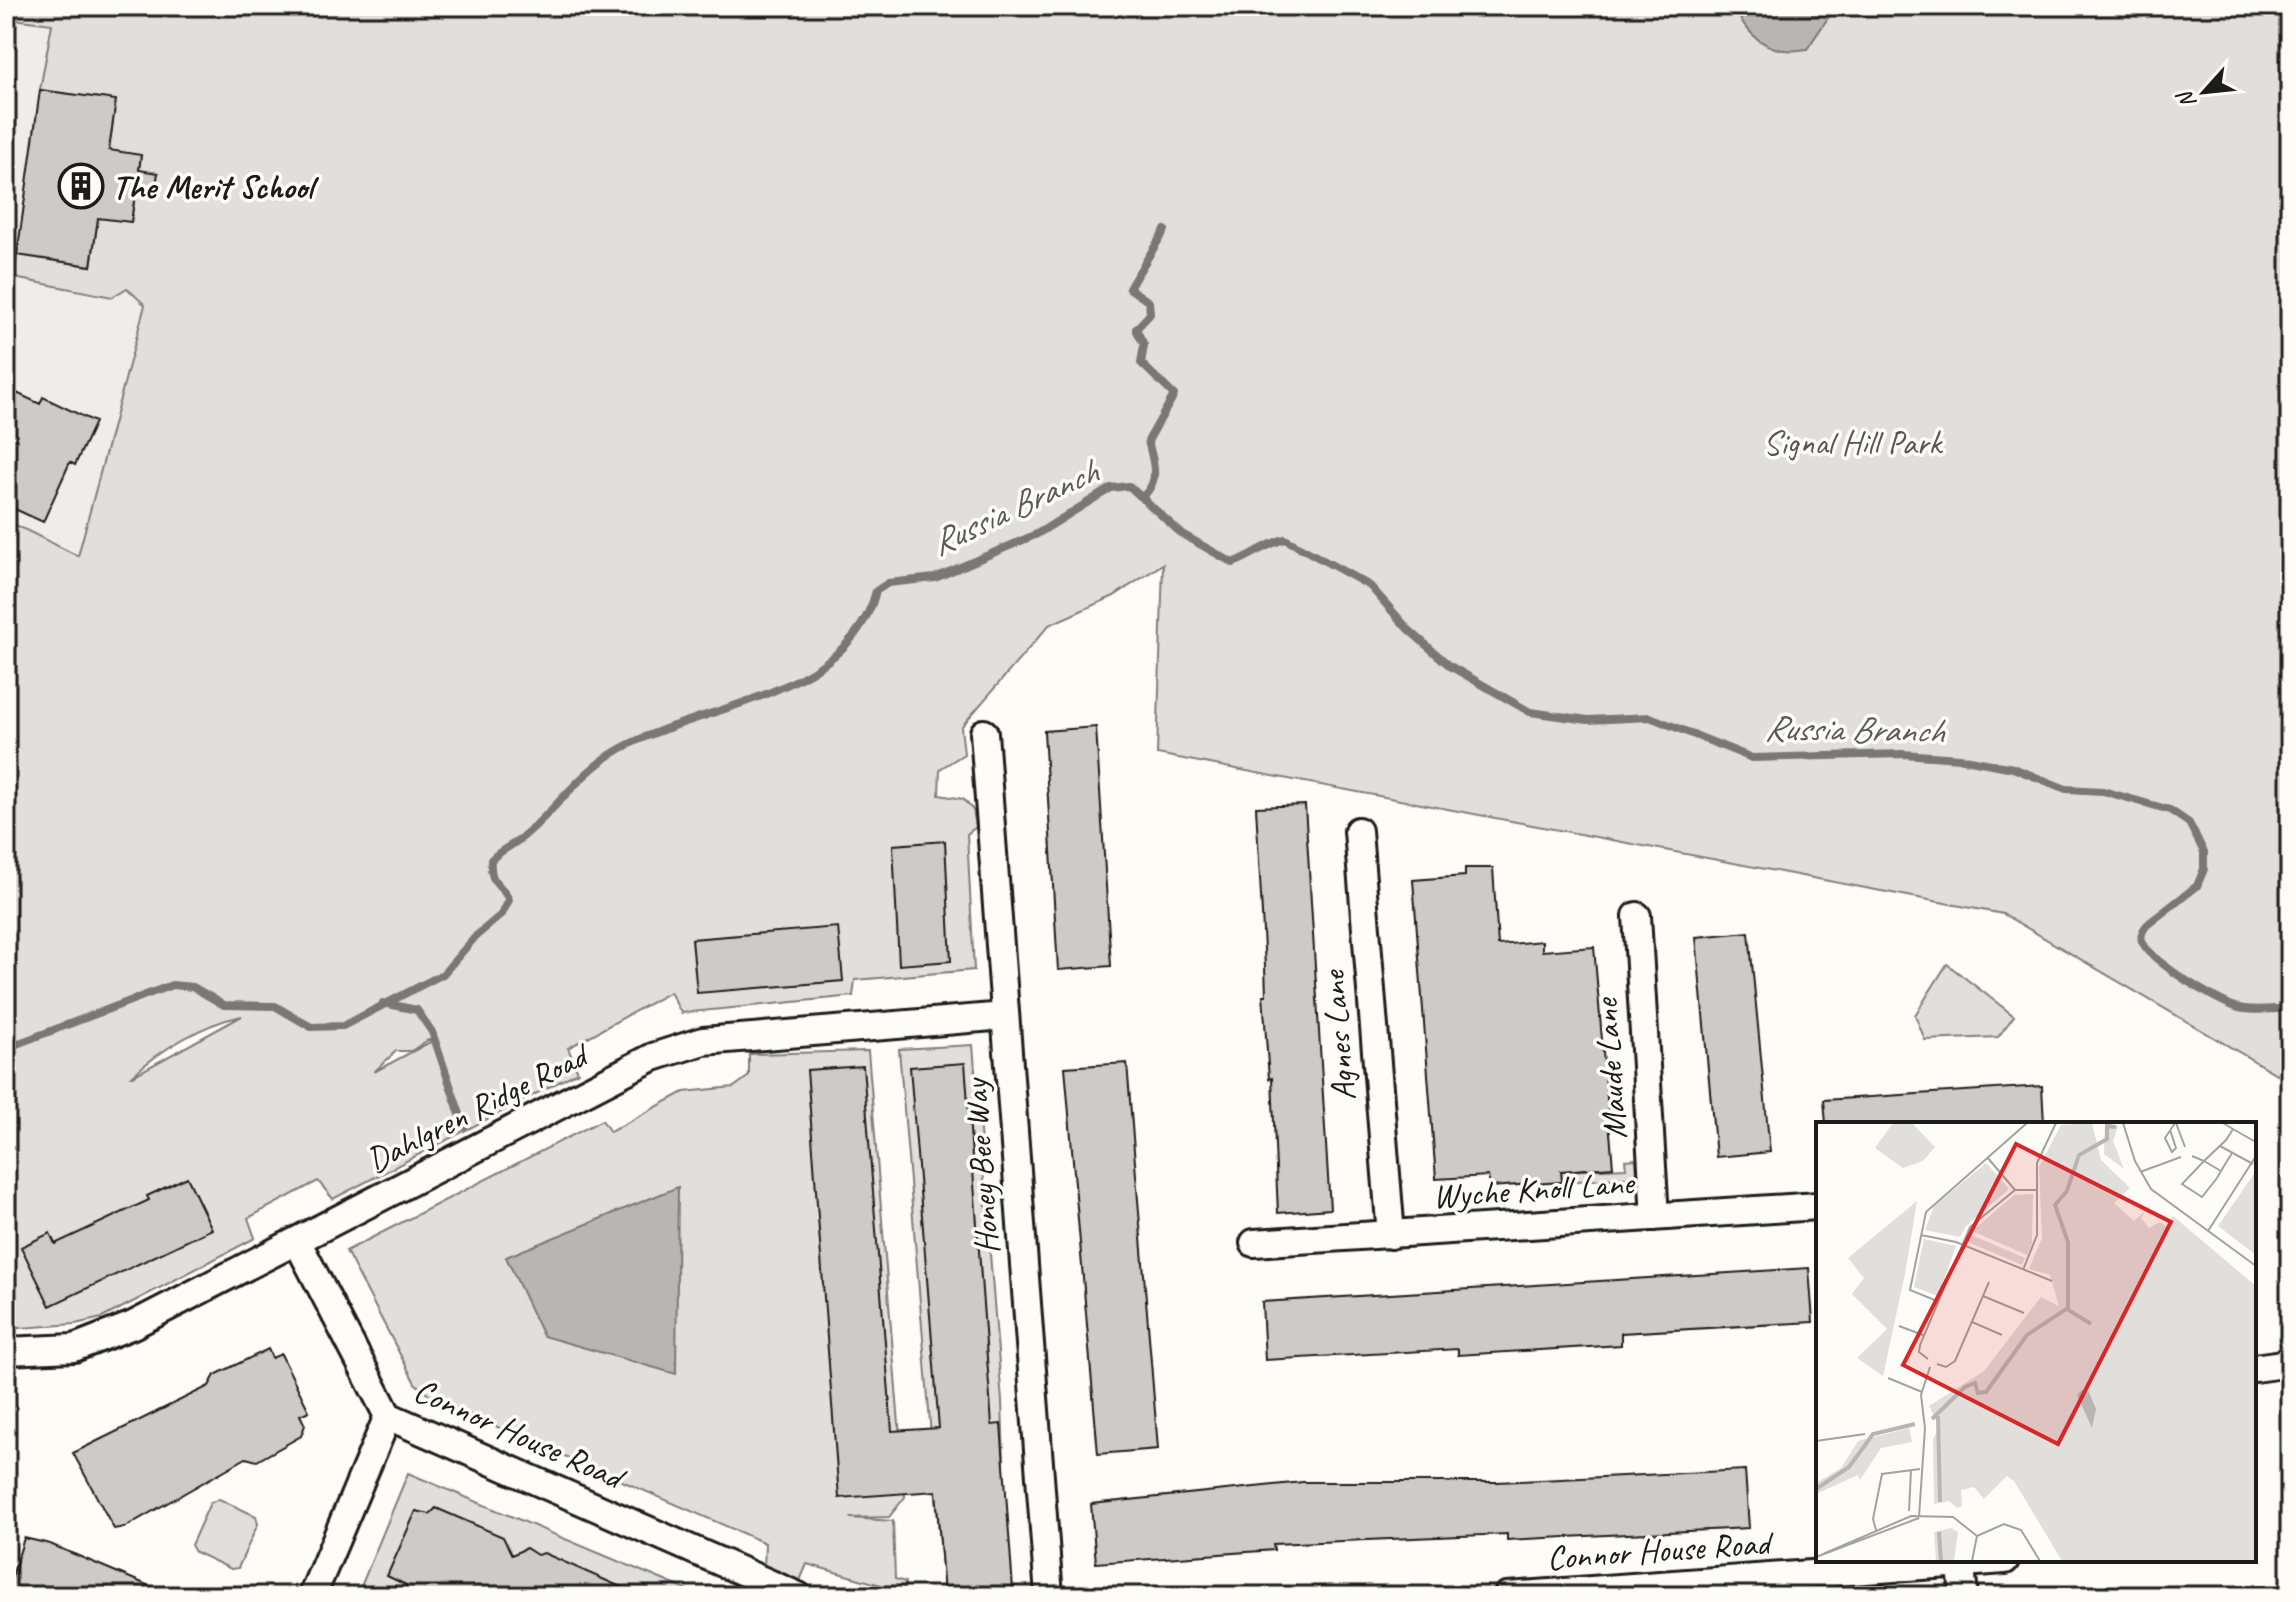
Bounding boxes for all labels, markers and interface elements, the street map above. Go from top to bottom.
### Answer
north arrow [2164,52,2244,132]
text: N [2170,85,2203,113]
building icon: The Merit School [57,162,105,210]
place label: The Merit School [112,165,319,208]
park label: Signal Hill Park [1763,421,1944,464]
water label: Russia Branch [923,447,1107,566]
water label: Russia Branch [1764,704,1947,754]
street label: Agnes Lane [1311,968,1365,1103]
street label: Maude Lane [1584,996,1636,1140]
street label: Dahlgren Ridge Road [359,1032,598,1182]
street label: Honey Bee Way [953,1076,1009,1256]
inset map [1816,1122,2256,1562]
street label: Wyche Knoll Lane [1431,1160,1638,1217]
street label: Connor House Road [407,1368,634,1500]
street label: Connor House Road [1545,1520,1776,1579]

